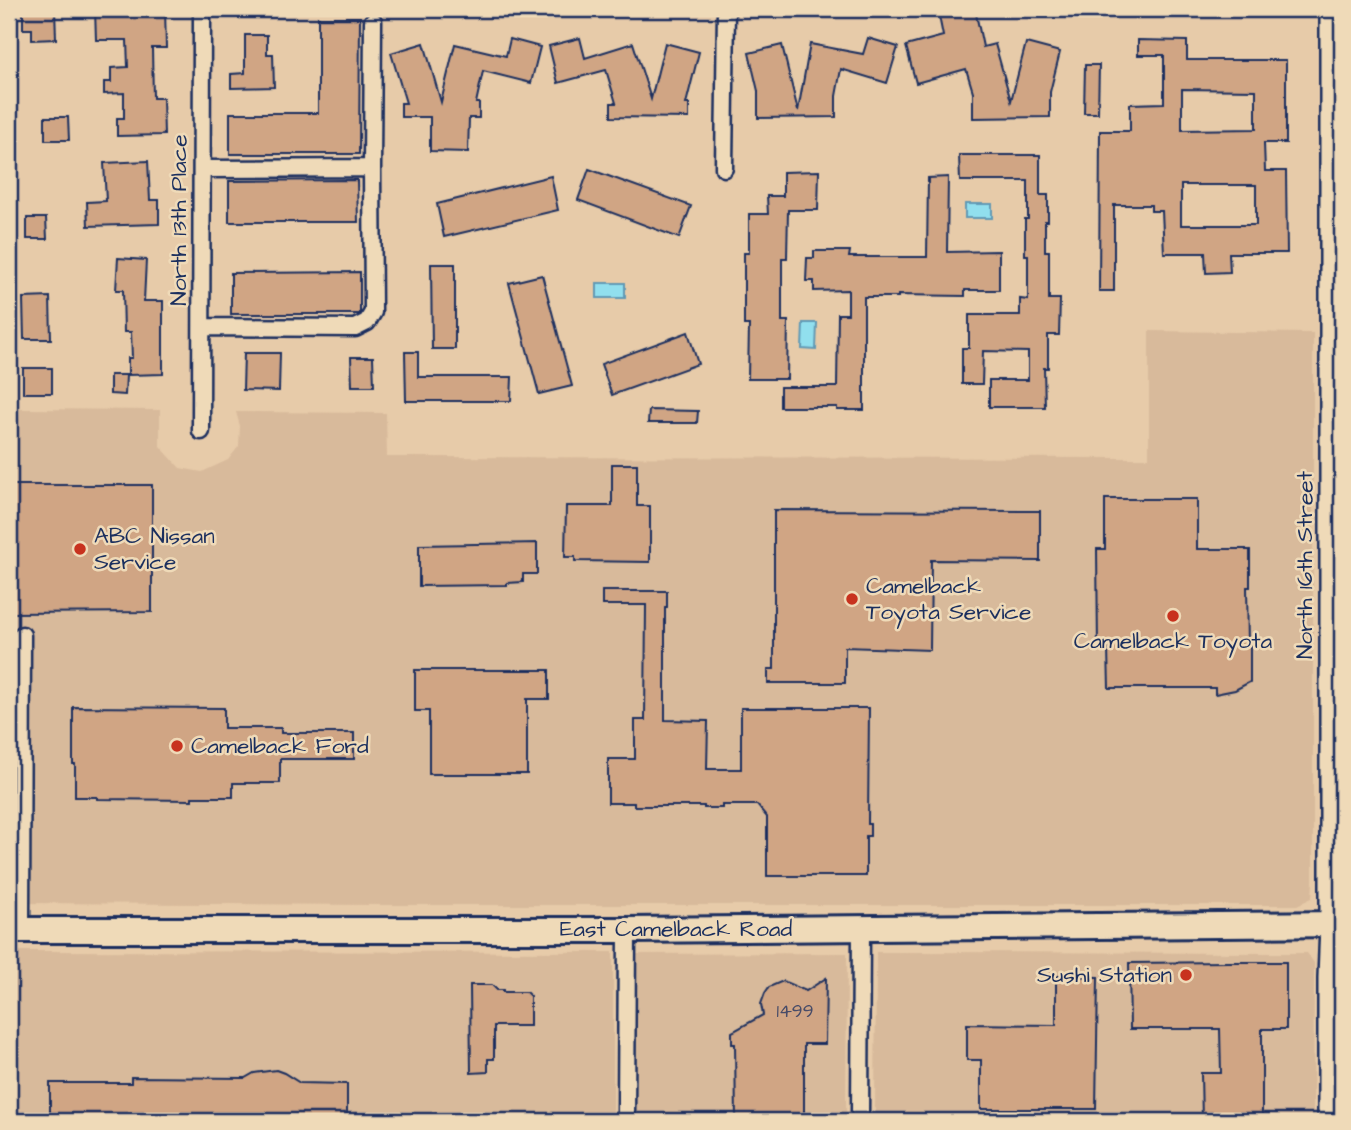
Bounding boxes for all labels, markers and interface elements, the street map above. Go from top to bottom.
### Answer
street label: North 13th Place [163,134,195,306]
street label: North 16th Street [1289,470,1321,659]
place label: ABC Nissan Service [94,520,215,578]
marker: ABC Nissan Service [72,541,88,557]
place label: Camelback Toyota Service [866,570,1031,629]
marker: Camelback Toyota Service [844,591,860,607]
marker: Camelback Toyota [1165,608,1181,624]
place label: Camelback Toyota [1074,625,1272,658]
place label: Camelback Ford [191,730,369,762]
marker: Camelback Ford [169,738,185,754]
street label: East Camelback Road [560,913,793,945]
place label: Sushi Station [1037,959,1172,991]
marker: Sushi Station [1178,967,1194,983]
house number: 1499 [777,998,814,1025]

